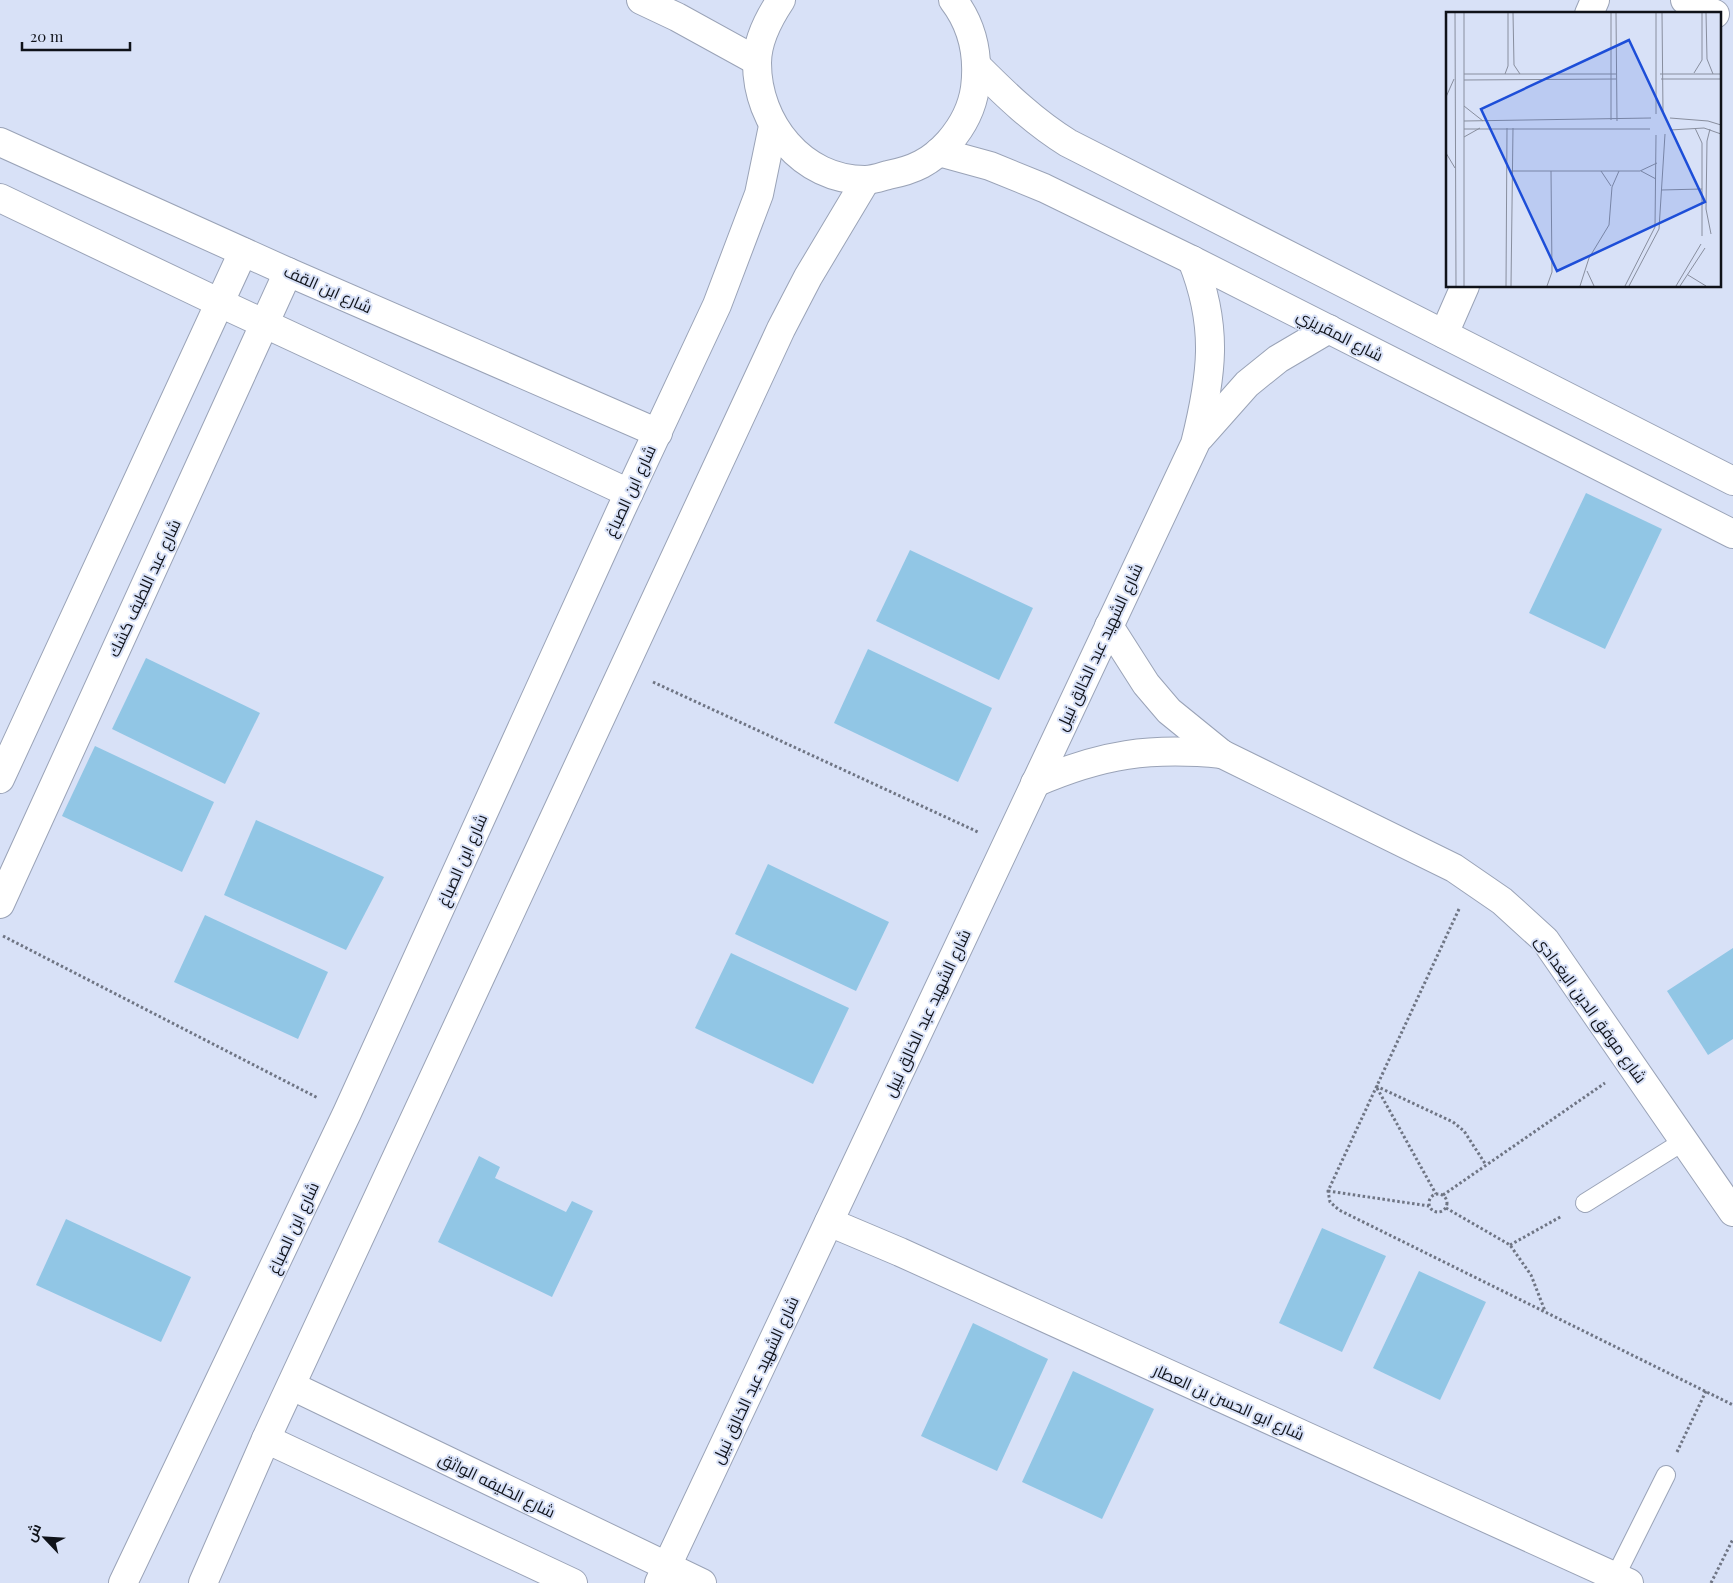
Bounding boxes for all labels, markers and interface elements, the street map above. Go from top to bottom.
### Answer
inset map [1446,12,1720,288]
scale bar [22,20,130,52]
text: 20 m [30,26,64,46]
street label: شارع ابن القف [280,260,376,319]
street label: شارع المقريزي [1292,304,1387,369]
street label: شارع ابن الصباغ [599,441,662,541]
street label: شارع عبد اللطيف كشك [102,516,187,661]
street label: شارع الشهيد عبد الخالق نبيل [1050,560,1148,735]
street label: شارع ابن الصباغ [432,810,493,910]
street label: شارع الشهيد عبد الخالق نبيل [878,926,976,1101]
street label: شارع موفق الدين البغدادى [1529,931,1652,1088]
street label: شارع ابن الصباغ [262,1178,325,1278]
street label: شارع الشهيد عبد الخالق نبيل [706,1293,804,1468]
street label: شارع ابو الحسن بن العطار [1149,1358,1308,1446]
street label: شارع الخليفه الواثق [435,1447,559,1524]
north arrow [20,1513,70,1563]
text: ش [20,1520,45,1544]

